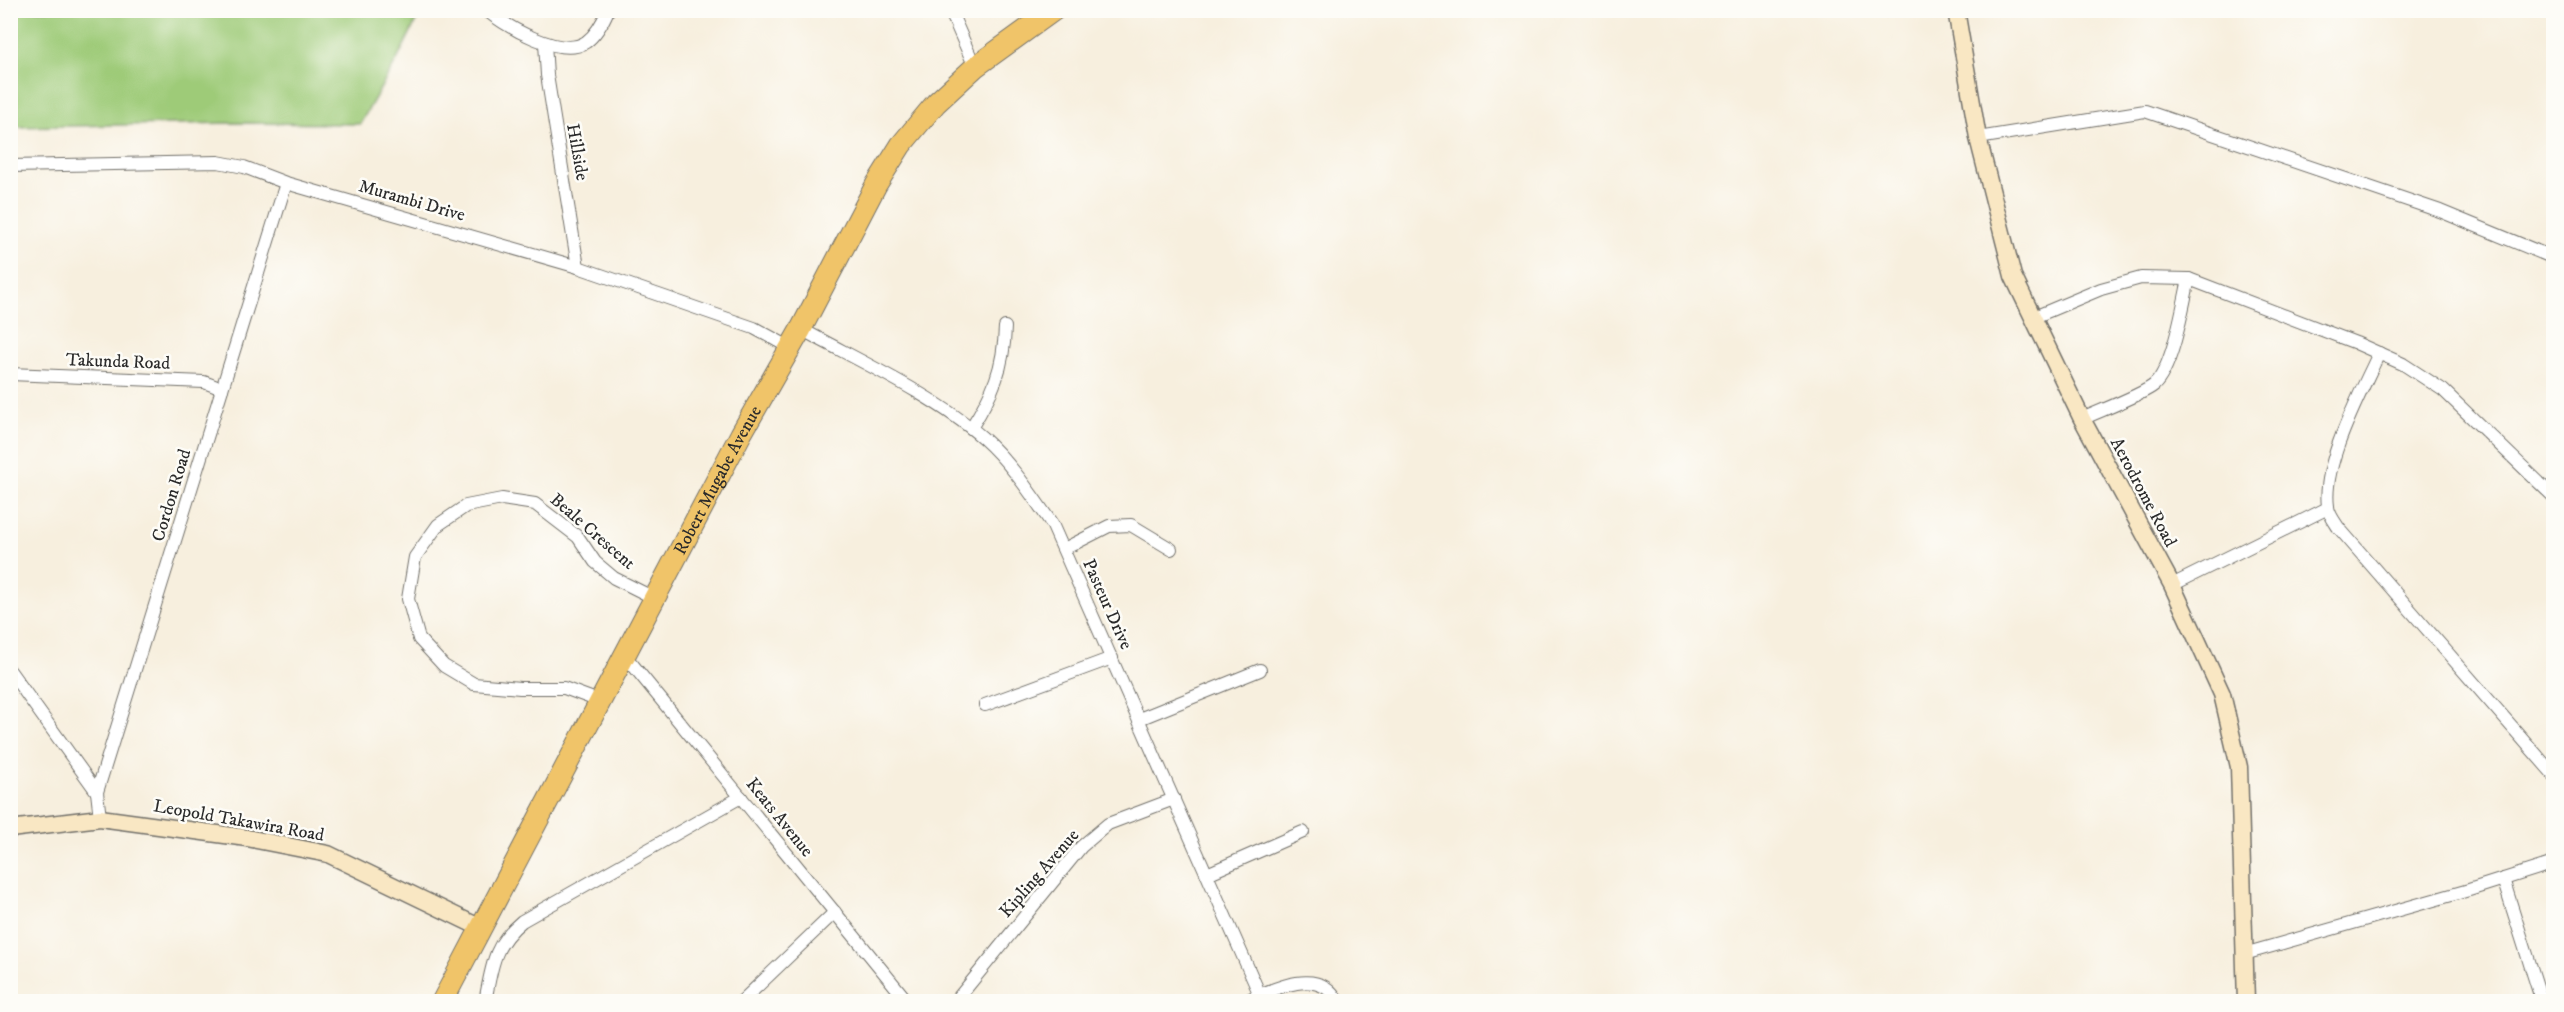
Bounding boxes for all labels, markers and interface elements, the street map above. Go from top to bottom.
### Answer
street label: Hillside [561,122,593,182]
street label: Murambi Drive [356,175,467,227]
street label: Takunda Road [65,349,170,375]
street label: Robert Mugabe Avenue [669,402,767,559]
street label: Aerodrome Road [2105,434,2181,551]
street label: Cordon Road [147,446,196,544]
street label: Beale Crescent [545,489,640,575]
street label: Pasteur Drive [1077,556,1137,653]
street label: Keats Avenue [741,774,818,862]
street label: Leopold Takawira Road [152,795,326,847]
street label: Kipling Avenue [995,825,1084,922]

